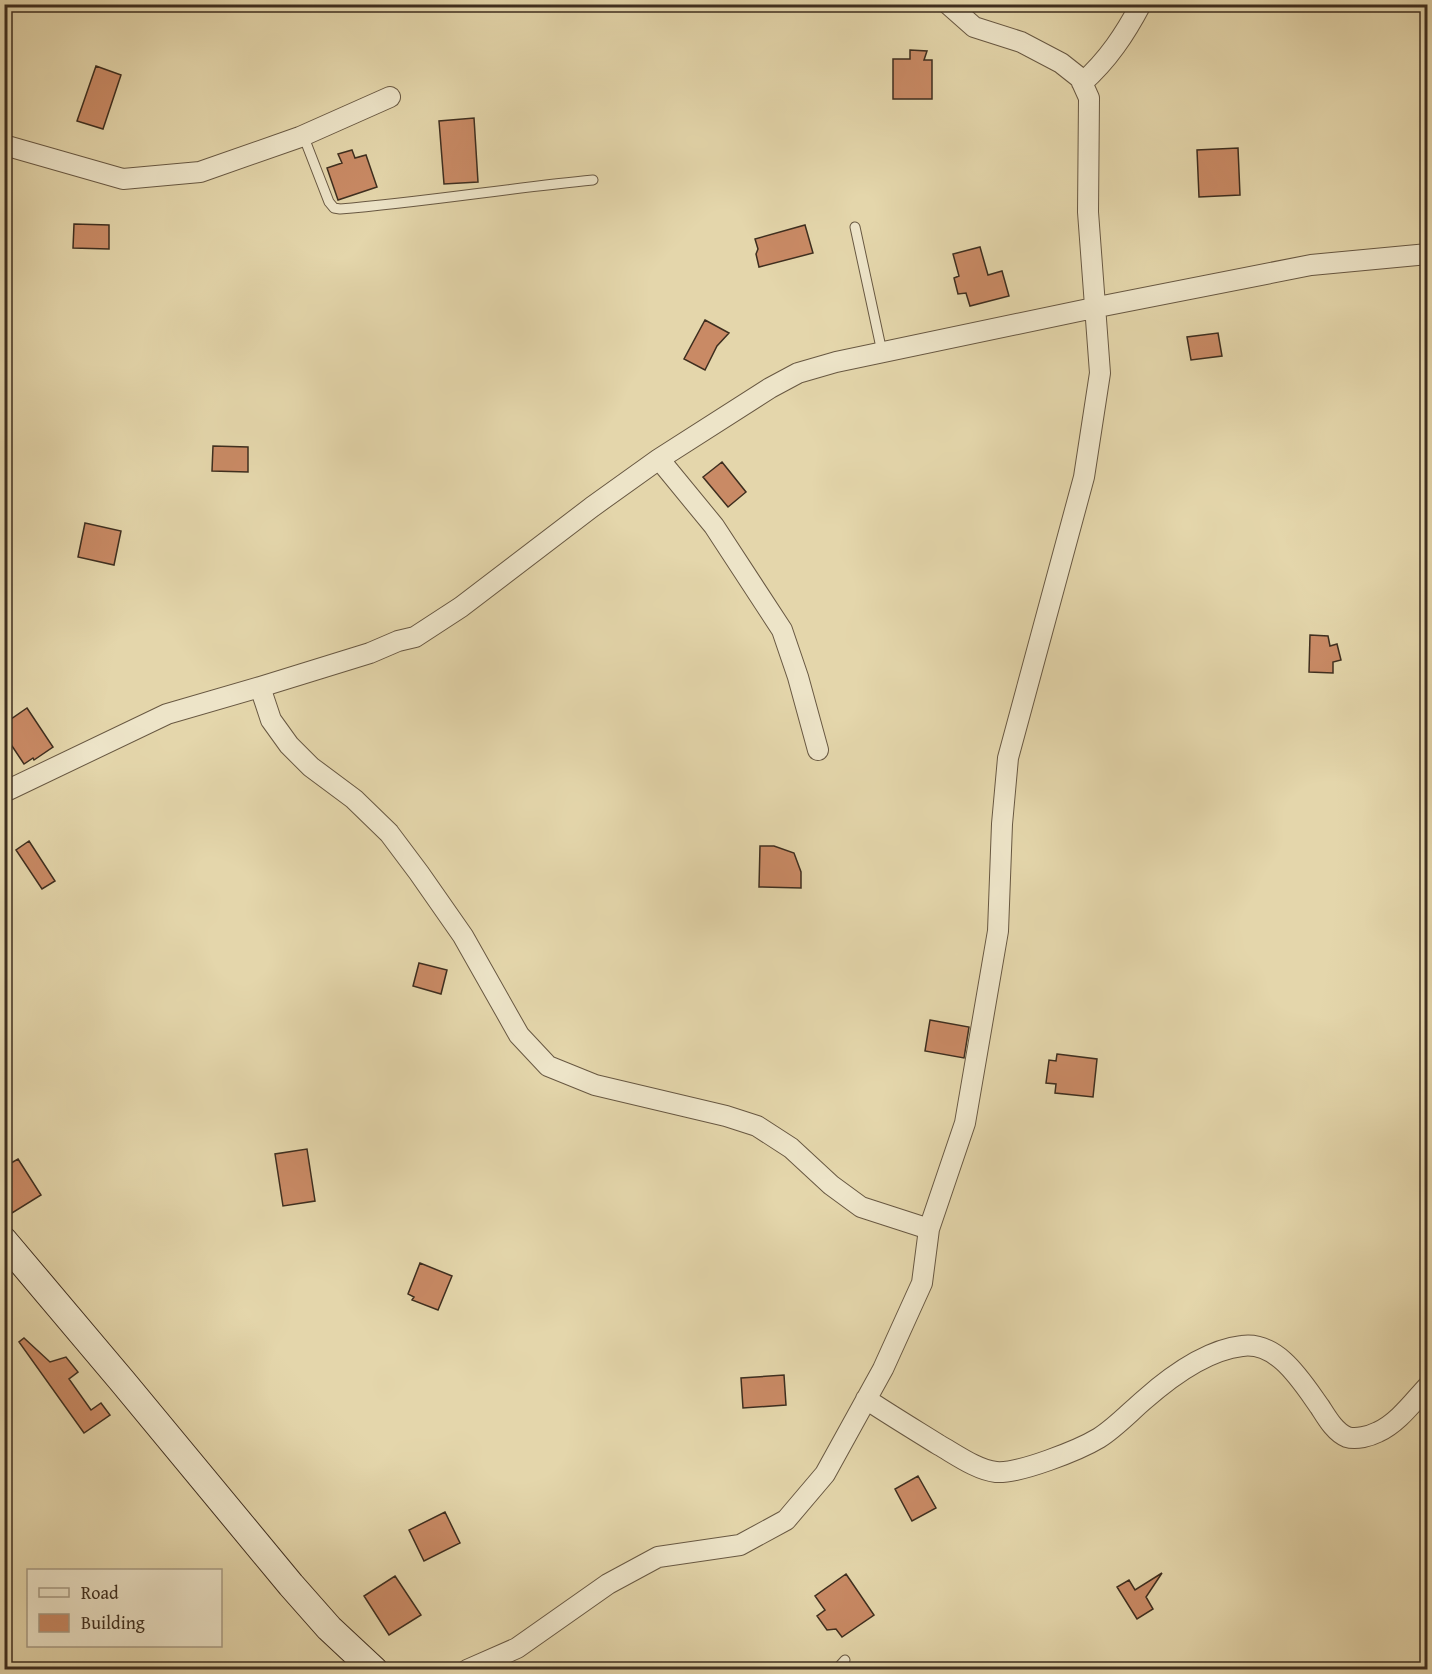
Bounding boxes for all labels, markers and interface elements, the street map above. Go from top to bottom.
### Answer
legend [27,1569,222,1647]
text: Road [81,1579,119,1606]
text: Building [81,1609,145,1636]

